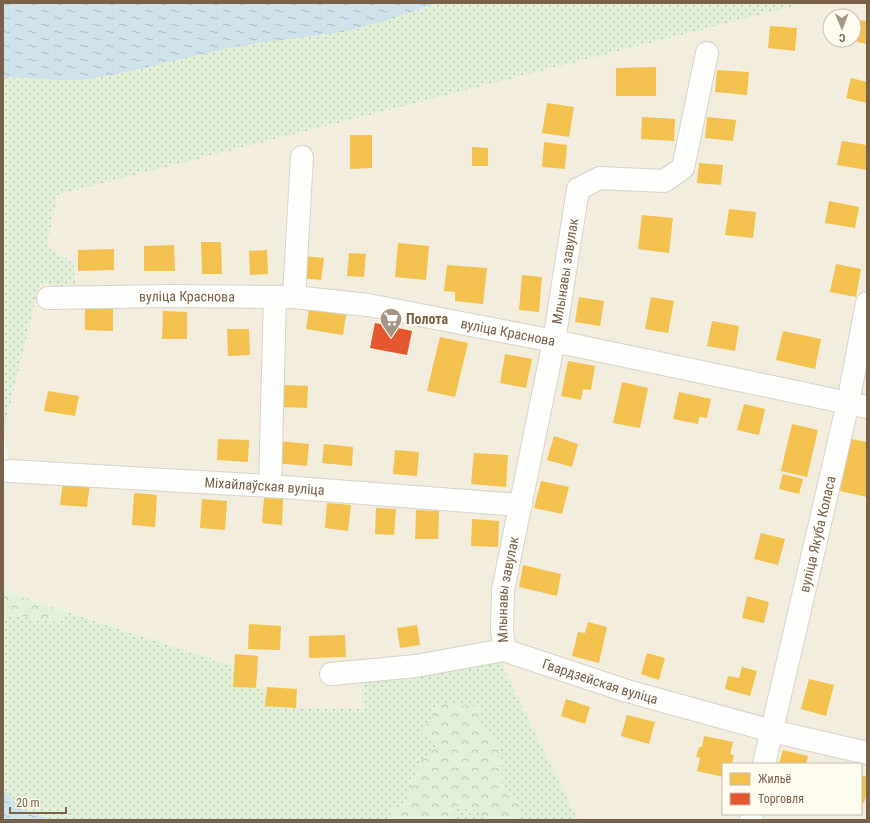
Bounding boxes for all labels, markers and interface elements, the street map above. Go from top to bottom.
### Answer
north arrow [822,8,862,48]
text: С [839,31,845,44]
street label: Млынавы завулак [549,217,581,325]
street label: вуліца Краснова [139,288,235,305]
supermarket icon: Полота [378,306,404,339]
place label: Полота [406,311,448,327]
street label: вуліца Краснова [459,315,557,349]
street label: Міхайлаўская вуліца [204,474,325,498]
street label: вуліца Якуба Коласа [796,474,839,594]
street label: Млынавы завулак [494,535,522,643]
street label: Гвардзейская вуліца [540,655,660,707]
legend [722,763,862,815]
text: Жильё [758,772,791,786]
scale bar [10,789,66,815]
text: Торговля [758,792,804,806]
text: 20 m [16,796,40,810]

